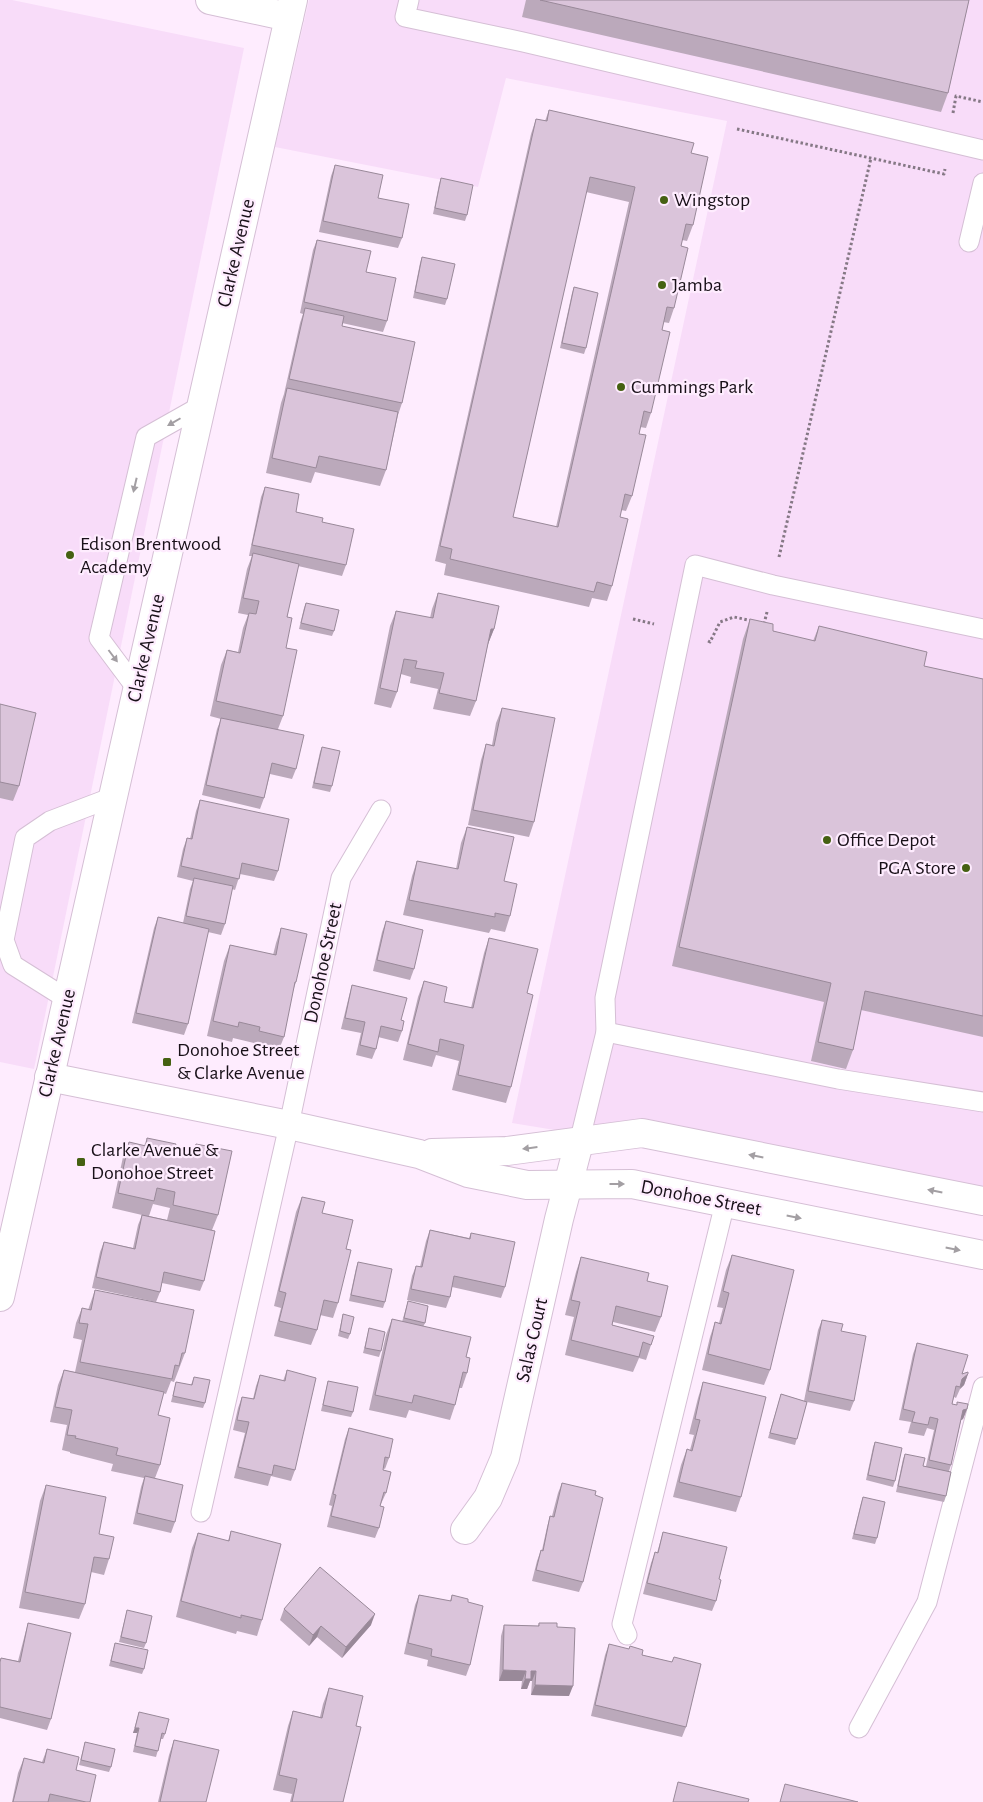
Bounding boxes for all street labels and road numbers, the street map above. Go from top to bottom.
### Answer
street label: Clarke Avenue [214,197,258,309]
street label: Clarke Avenue [124,592,168,704]
street label: Donohoe Street [300,900,346,1025]
street label: Clarke Avenue [35,987,79,1099]
street label: Donohoe Street [639,1176,764,1220]
street label: Salas Court [513,1295,552,1384]

